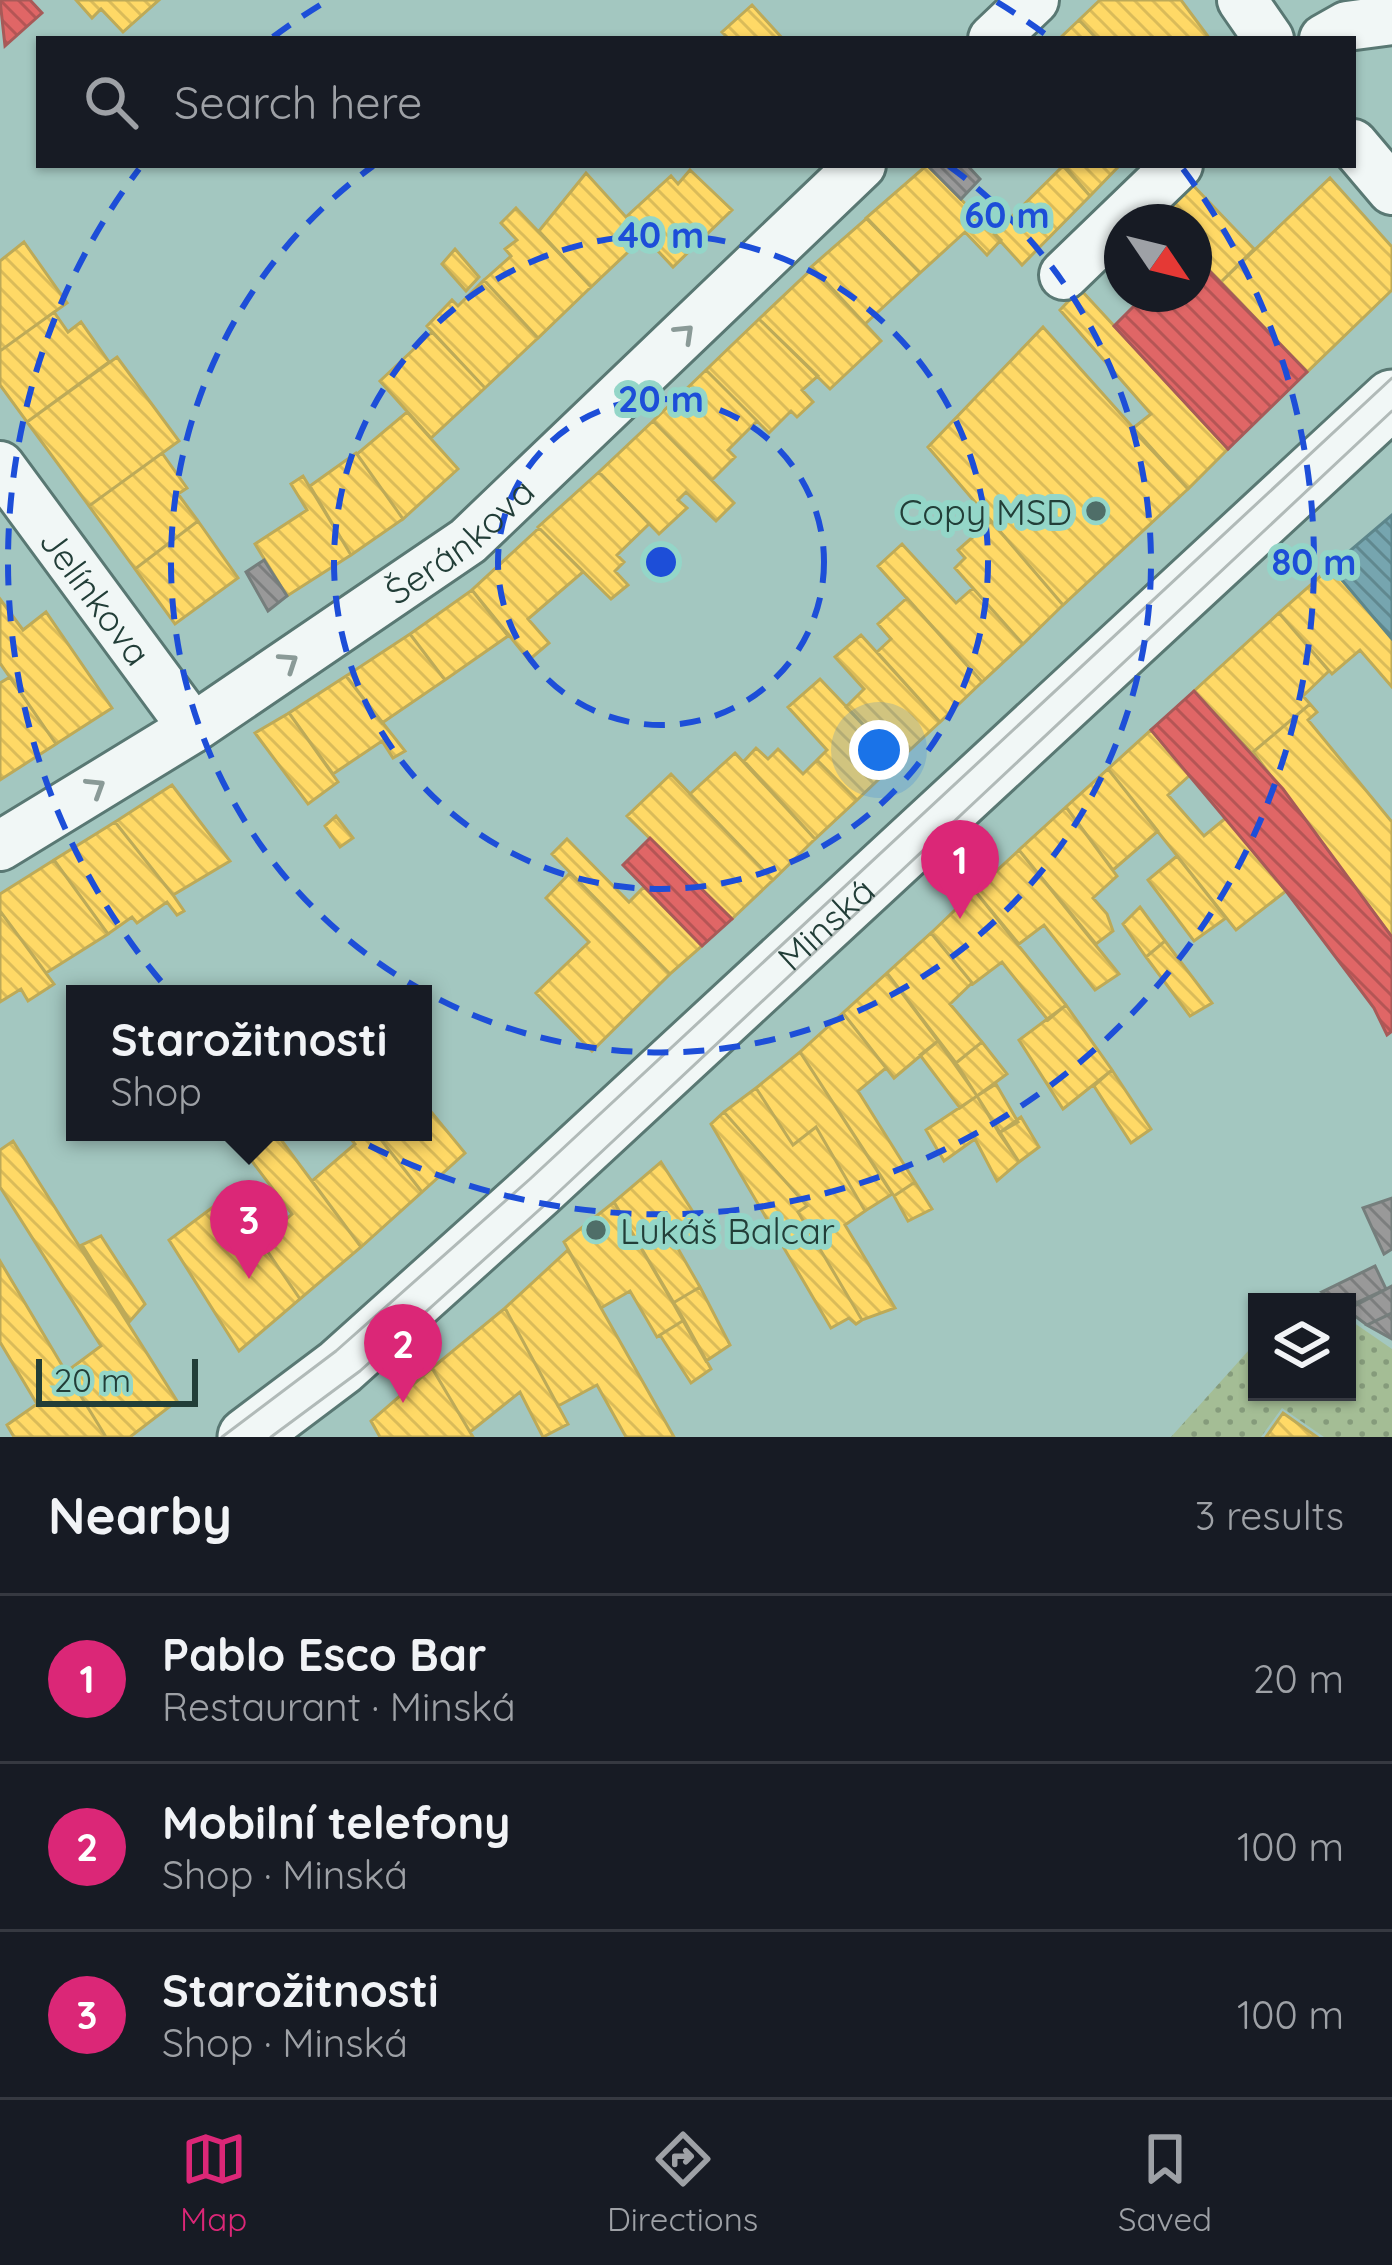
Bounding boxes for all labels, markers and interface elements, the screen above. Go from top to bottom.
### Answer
search box [36,36,1356,168]
icon: search [78,69,144,135]
text: Search here [174,74,422,130]
text: 60 m [964,192,1050,237]
north arrow [1104,204,1212,312]
text: 40 m [618,212,704,257]
one-way arrow [671,326,693,348]
text: 20 m [618,376,704,421]
street label: Šeránkova [376,468,543,613]
place label: Copy MSD [899,489,1072,534]
marker: Copy MSD [1083,498,1109,524]
street label: Jelínkova [31,519,161,674]
text: 80 m [1271,539,1357,584]
centre of rings [640,541,682,583]
one-way arrow [276,654,298,676]
your location [849,720,909,780]
one-way arrow [83,779,105,801]
pin: 1 [921,820,999,919]
street label: Minská [767,867,883,979]
popup [66,985,432,1141]
text: Starožitnosti [111,1011,387,1067]
text: Shop [111,1067,202,1116]
pin: 3 [210,1180,288,1279]
place label: Lukáš Balcar [620,1208,835,1253]
marker: Lukáš Balcar [583,1217,609,1243]
map controls [1248,1293,1356,1401]
button: layers [1248,1293,1356,1401]
pin: 2 [364,1304,442,1403]
scale bar [36,1353,198,1406]
text: 20 m [54,1359,131,1400]
text: Nearby [48,1483,232,1547]
text: 3 results [1195,1491,1344,1540]
text: Pablo Esco Bar [162,1626,487,1682]
text: 1 [79,1654,95,1703]
text: 20 m [1253,1654,1344,1703]
text: Restaurant · Minská [162,1682,516,1731]
text: Mobilní telefony [162,1794,510,1850]
text: 2 [76,1822,98,1871]
text: 100 m [1237,1822,1344,1871]
text: Shop · Minská [162,1850,408,1899]
text: Starožitnosti [162,1962,439,2018]
text: 3 [77,1990,97,2039]
text: 100 m [1237,1990,1344,2039]
text: Shop · Minská [162,2018,408,2067]
tab: Map [180,2126,247,2239]
tab: Directions [607,2126,758,2239]
tab: Saved [1118,2126,1212,2239]

